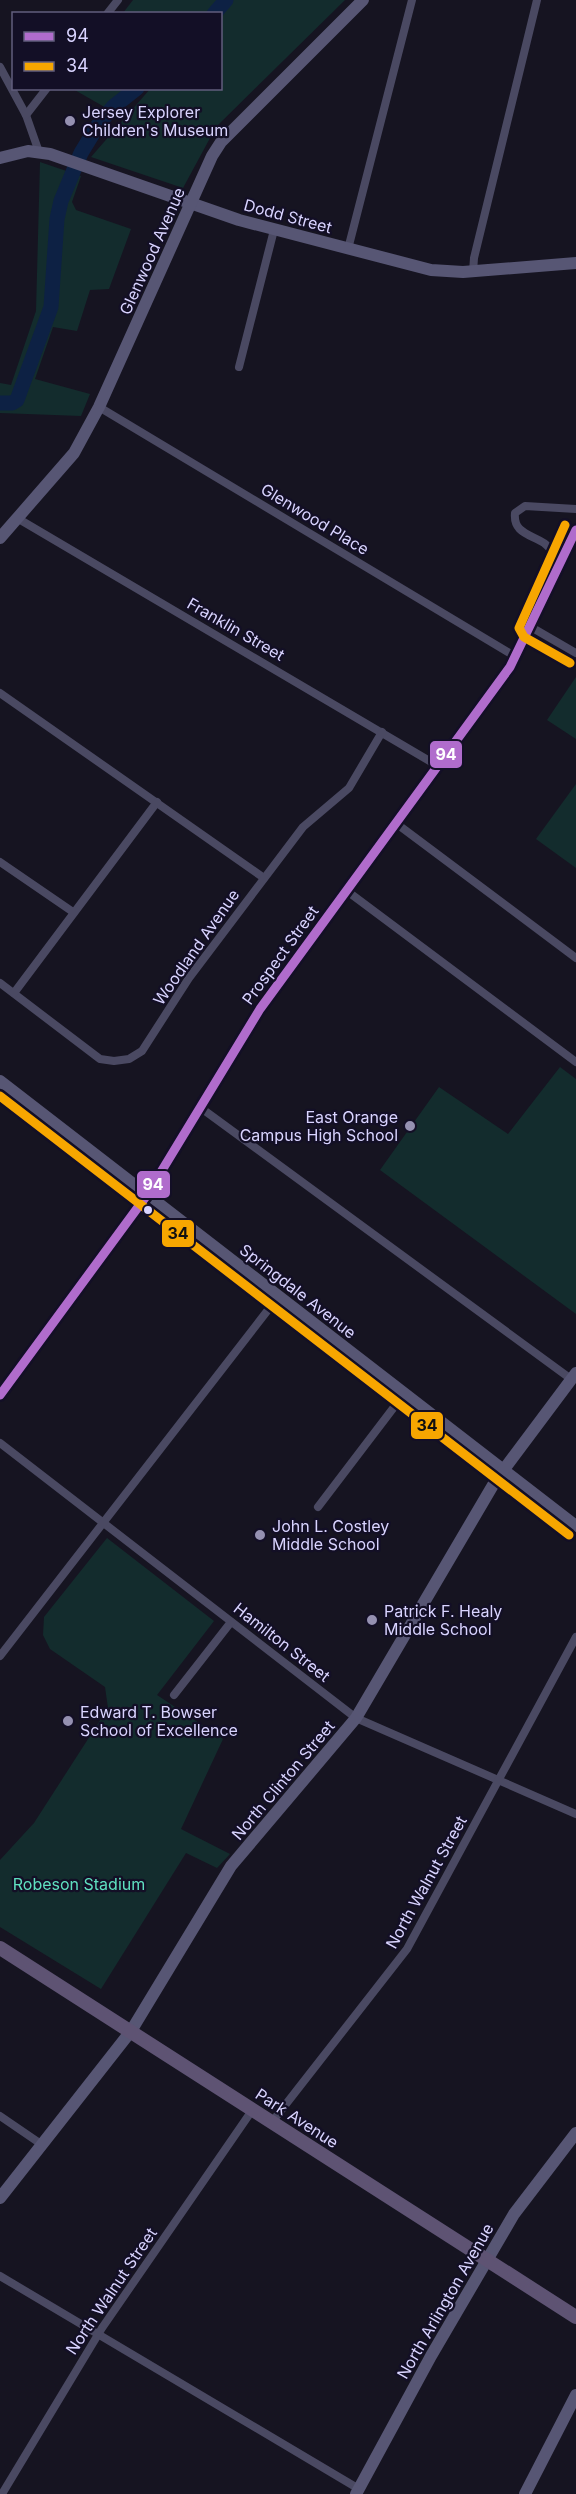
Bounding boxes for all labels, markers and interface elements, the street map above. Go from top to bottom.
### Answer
legend [12,12,222,90]
text: 94 [66,25,89,46]
text: 34 [66,55,89,76]
place label: Jersey Explorer Children's Museum [82,102,228,140]
marker: Jersey Explorer Children's Museum [63,114,77,128]
street label: Glenwood Avenue [115,184,189,318]
street label: Dodd Street [242,195,334,237]
street label: Glenwood Place [257,479,373,559]
street label: Franklin Street [184,593,288,665]
line badge: 94 [429,740,463,769]
text: 94 [435,744,457,764]
street label: Woodland Avenue [149,885,243,1009]
street label: Prospect Street [237,902,323,1008]
place label: East Orange Campus High School [240,1107,398,1145]
marker: East Orange Campus High School [403,1119,417,1133]
line badge: 94 [136,1170,171,1199]
text: 94 [142,1174,164,1194]
unlabelled marker [142,1204,154,1216]
line badge: 34 [161,1219,195,1248]
text: 34 [167,1223,189,1243]
street label: Springdale Avenue [236,1239,360,1343]
line badge: 34 [410,1411,444,1440]
text: 34 [416,1415,438,1435]
place label: John L. Costley Middle School [272,1516,389,1554]
marker: John L. Costley Middle School [253,1528,267,1542]
street label: Hamilton Street [230,1598,334,1686]
place label: Patrick F. Healy Middle School [384,1601,502,1639]
marker: Patrick F. Healy Middle School [365,1613,379,1627]
place label: Edward T. Bowser School of Excellence [80,1702,238,1740]
marker: Edward T. Bowser School of Excellence [61,1714,75,1728]
street label: North Clinton Street [227,1716,339,1844]
street label: North Walnut Street [381,1812,471,1952]
park label: Robeson Stadium [13,1874,145,1894]
street label: Park Avenue [252,2084,342,2152]
street label: North Arlington Avenue [392,2220,498,2382]
street label: North Walnut Street [61,2224,161,2358]

